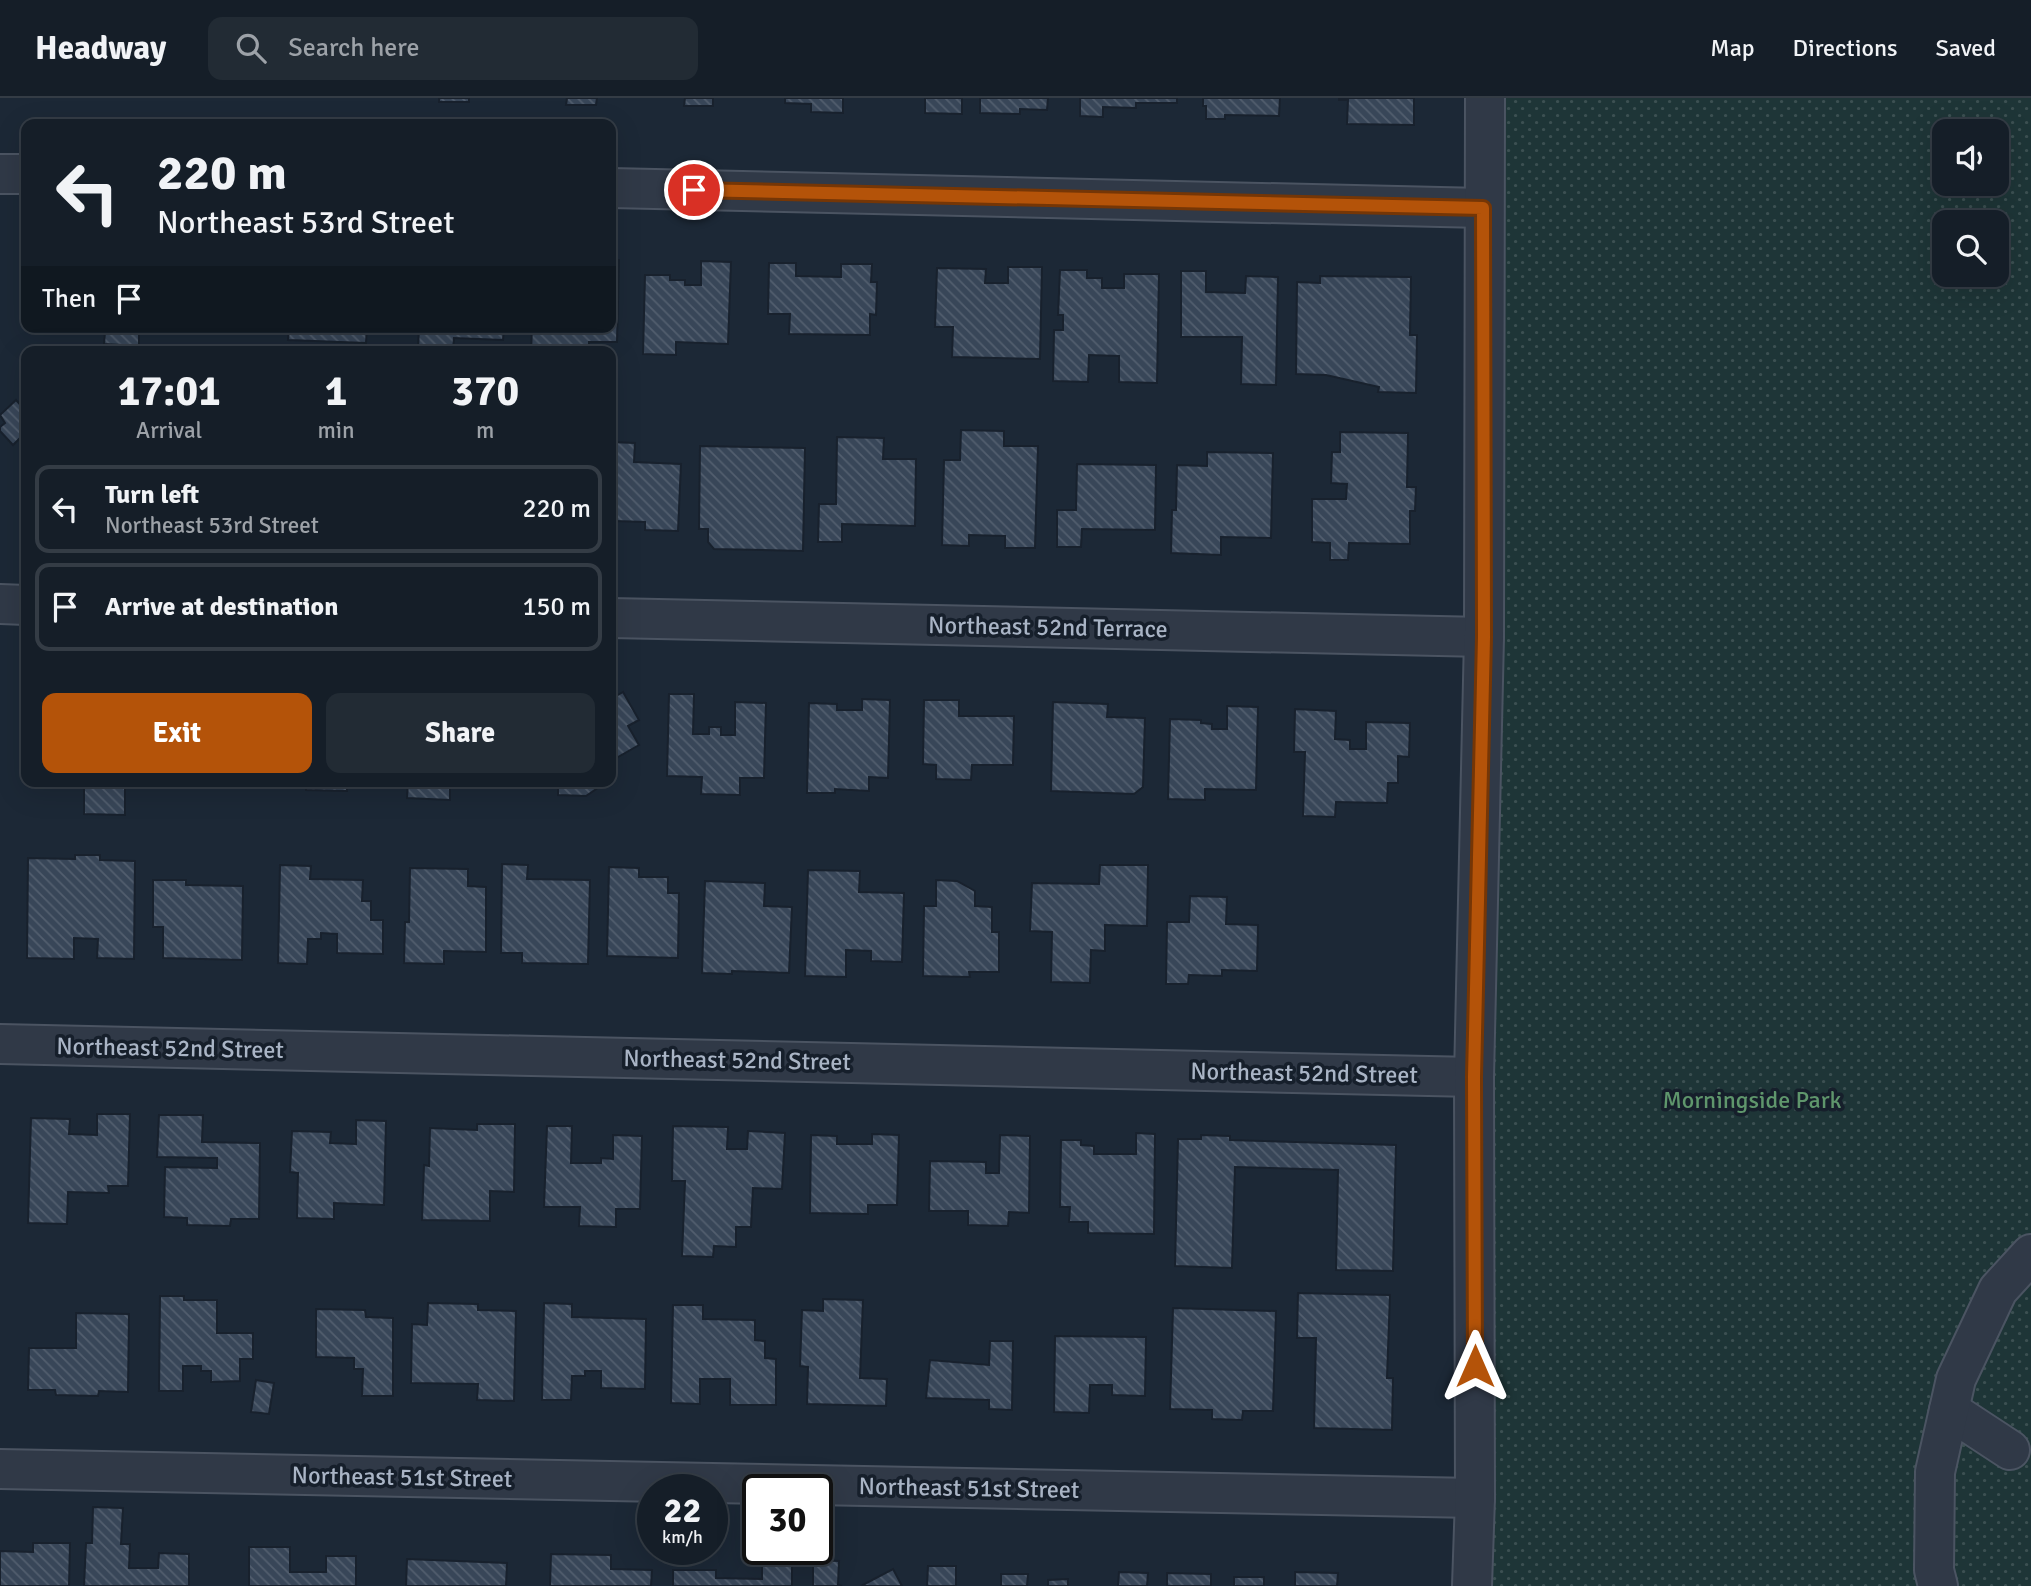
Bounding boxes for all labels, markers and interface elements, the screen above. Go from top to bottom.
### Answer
search box [208,17,698,80]
text: Headway [35,28,166,69]
icon: search [232,29,270,67]
text: Search here [288,32,419,64]
text: Map [1710,33,1755,63]
text: Directions [1793,33,1898,63]
text: Saved [1936,33,1996,63]
map controls [1932,119,2009,287]
button: sound [1932,119,2009,196]
text: 220 m [157,143,287,203]
icon: left [42,147,133,238]
pin [664,160,724,220]
icon: arrive [675,171,713,209]
text: Northeast 53rd Street [157,203,454,242]
button: search [1932,210,2009,287]
icon: arrive [110,280,148,318]
text: Then [42,283,96,315]
text: 17:01 [118,366,221,417]
text: 1 [325,366,347,417]
text: 370 [451,366,519,417]
text: Arrival [136,416,202,445]
text: min [317,416,355,445]
text: m [476,416,494,445]
text: Turn left [105,479,199,511]
icon: left [46,490,84,528]
text: 220 m [522,493,591,525]
text: Northeast 53rd Street [105,511,319,540]
icon: arrive [46,588,84,626]
text: Arrive at destination [105,591,338,623]
text: 150 m [522,591,591,623]
street label: Northeast 52nd Terrace [928,610,1168,644]
button: Exit [42,693,312,773]
button: Share [326,693,595,773]
street label: Northeast 52nd Street [56,1031,284,1065]
street label: Northeast 52nd Street [623,1043,851,1077]
street label: Northeast 52nd Street [1190,1056,1418,1090]
park label: Morningside Park [1662,1085,1842,1115]
position arrow [1438,1329,1512,1403]
street label: Northeast 51st Street [291,1460,513,1494]
street label: Northeast 51st Street [858,1471,1080,1505]
speed limit sign: 30 [742,1474,833,1565]
text: 22 [664,1489,701,1532]
text: km/h [662,1526,703,1548]

